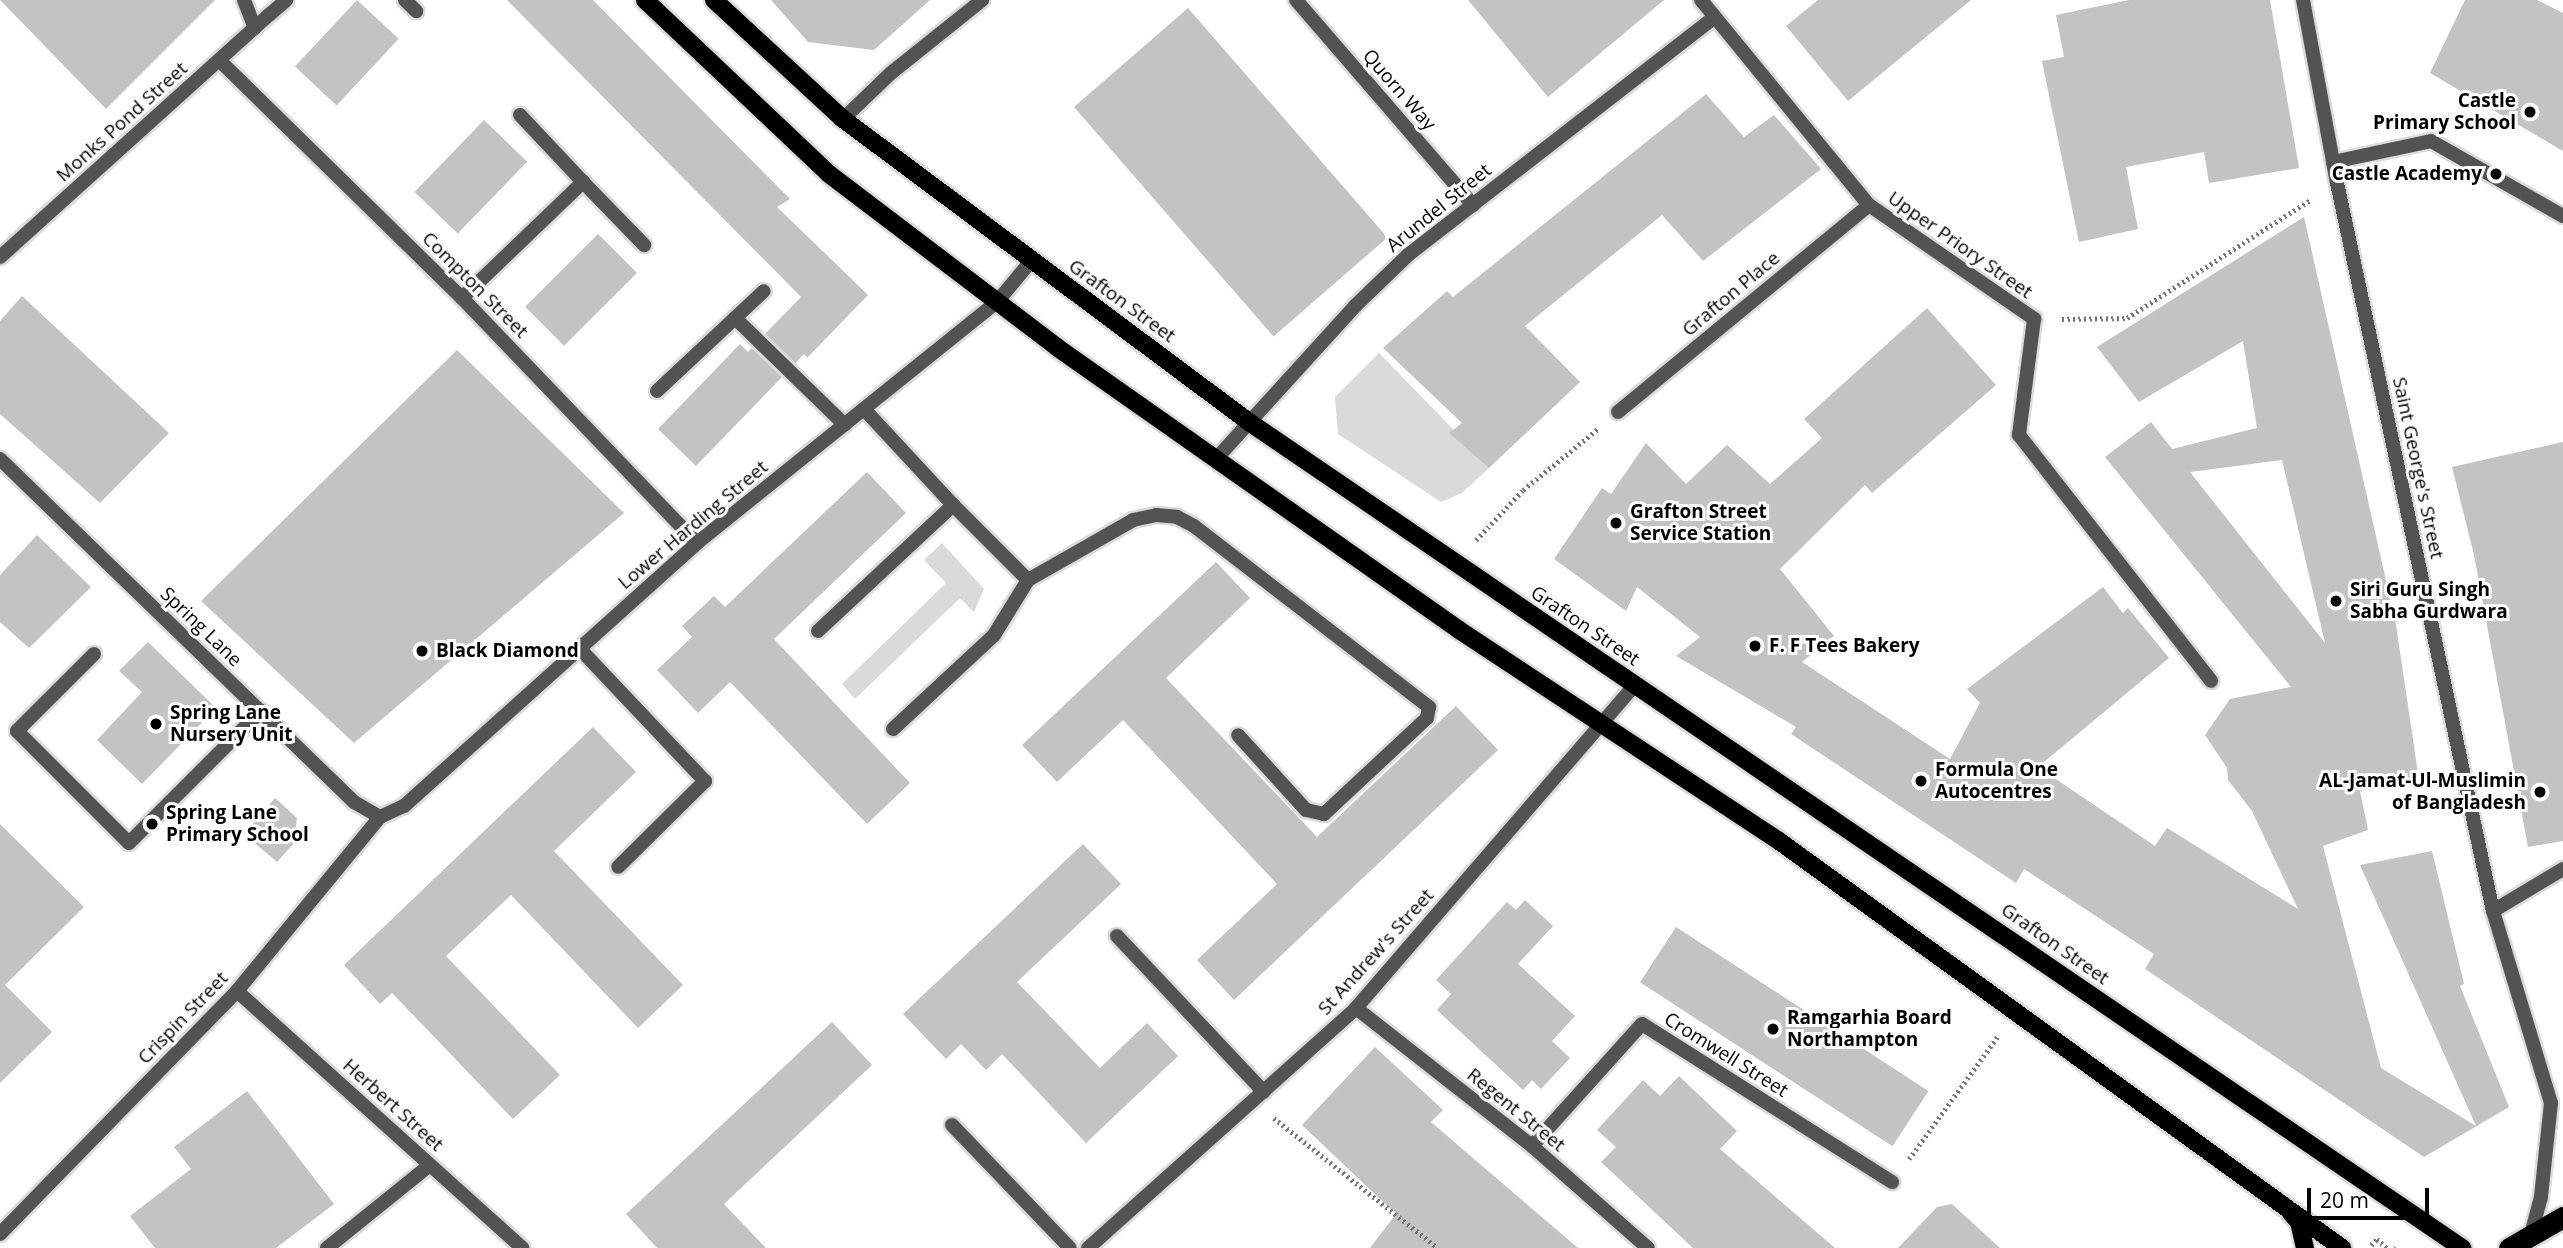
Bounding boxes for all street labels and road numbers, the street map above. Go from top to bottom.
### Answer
street label: Quorn Way [1358,45,1440,135]
street label: Monks Pond Street [52,57,192,187]
street label: Arundel Street [1382,159,1496,257]
street label: Upper Priory Street [1883,187,2037,303]
street label: Compton Street [417,227,533,343]
street label: Grafton Place [1678,247,1784,341]
street label: Grafton Street [1064,255,1180,347]
street label: Saint George's Street [2388,375,2448,561]
street label: Lower Harding Street [614,456,772,594]
street label: Grafton Street [1526,581,1644,671]
street label: Spring Lane [156,583,246,671]
street label: St Andrew's Street [1313,884,1439,1020]
street label: Grafton Street [1997,898,2113,990]
street label: Crispin Street [133,967,233,1069]
street label: Cromwell Street [1660,1008,1792,1102]
street label: Herbert Street [338,1054,448,1156]
street label: Regent Street [1462,1063,1570,1157]

